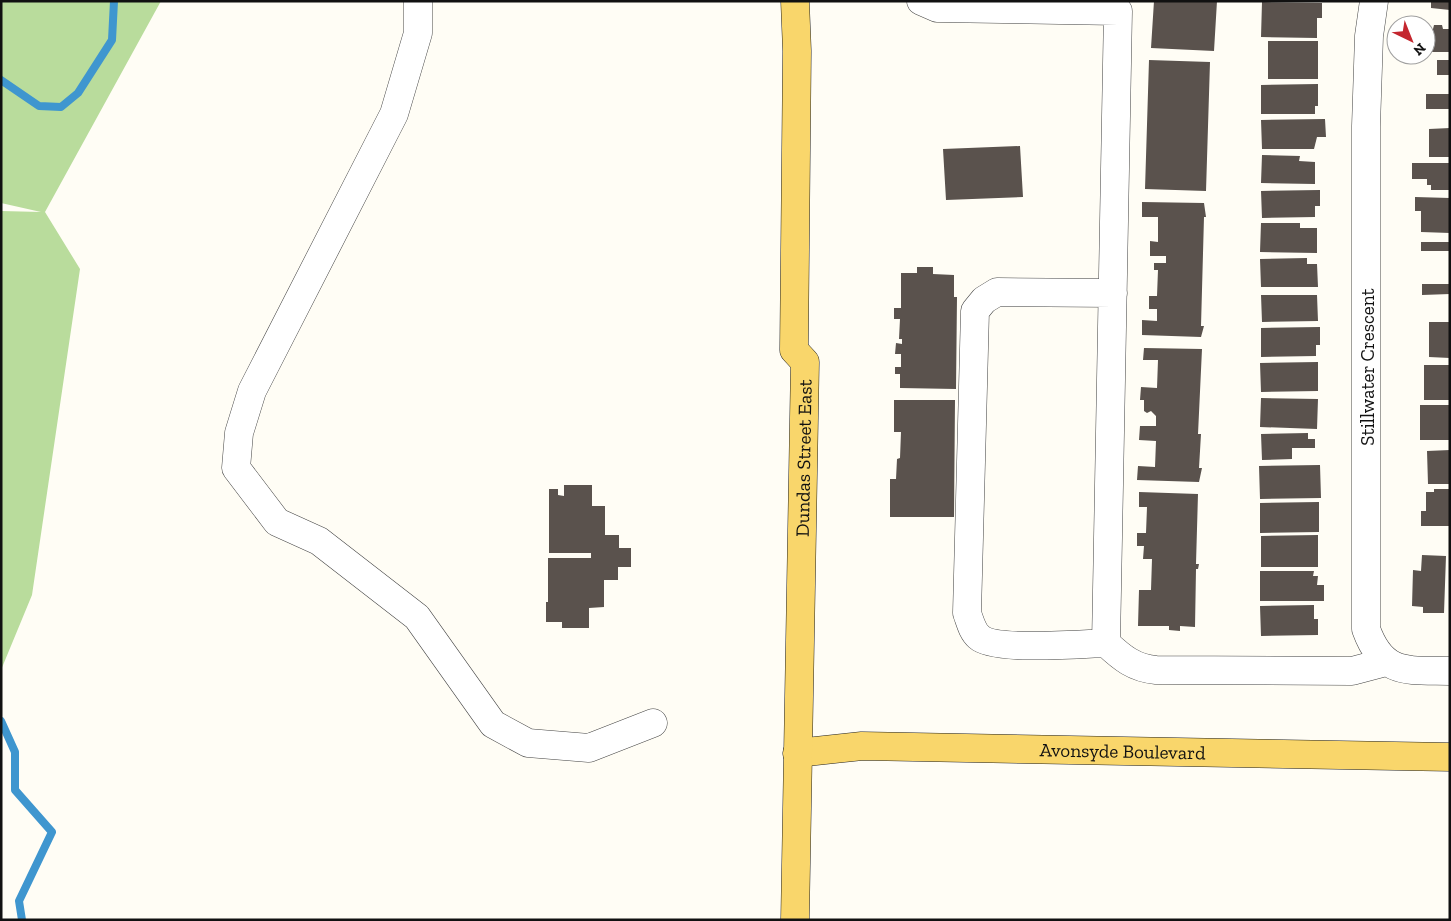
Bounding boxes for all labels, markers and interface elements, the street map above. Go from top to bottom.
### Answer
north arrow [1386,15,1436,65]
text: N [1410,39,1429,59]
street label: Stillwater Crescent [1356,288,1379,446]
street label: Dundas Street East [790,379,816,537]
street label: Avonsyde Boulevard [1039,738,1206,764]

